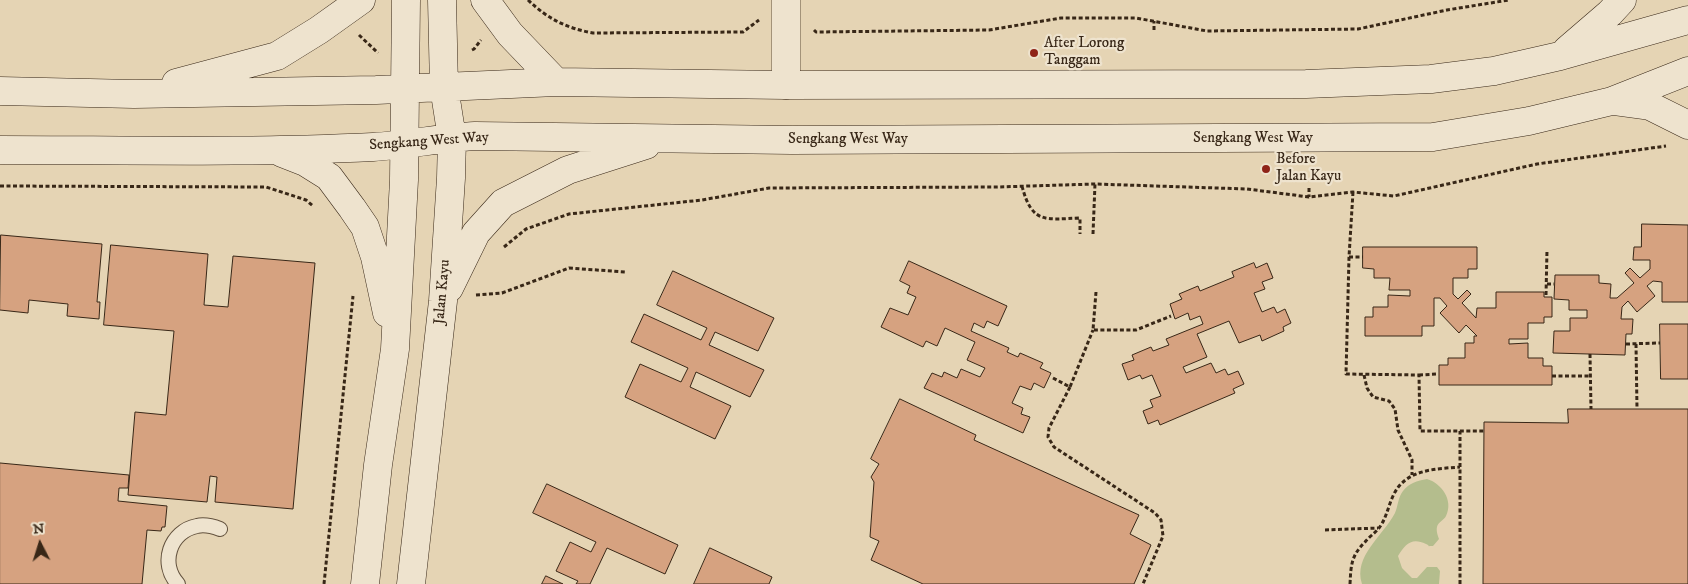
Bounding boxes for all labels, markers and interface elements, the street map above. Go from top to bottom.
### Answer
place label: After Lorong Tanggam [1044,35,1124,70]
marker: After Lorong Tanggam [1028,47,1040,59]
street label: Sengkang West Way [369,129,489,155]
street label: Sengkang West Way [1193,130,1313,148]
street label: Sengkang West Way [788,131,908,149]
place label: Before Jalan Kayu [1276,151,1341,186]
marker: Before Jalan Kayu [1260,163,1272,175]
street label: Jalan Kayu [431,259,455,325]
north arrow [15,519,65,569]
text: N [32,520,45,539]

